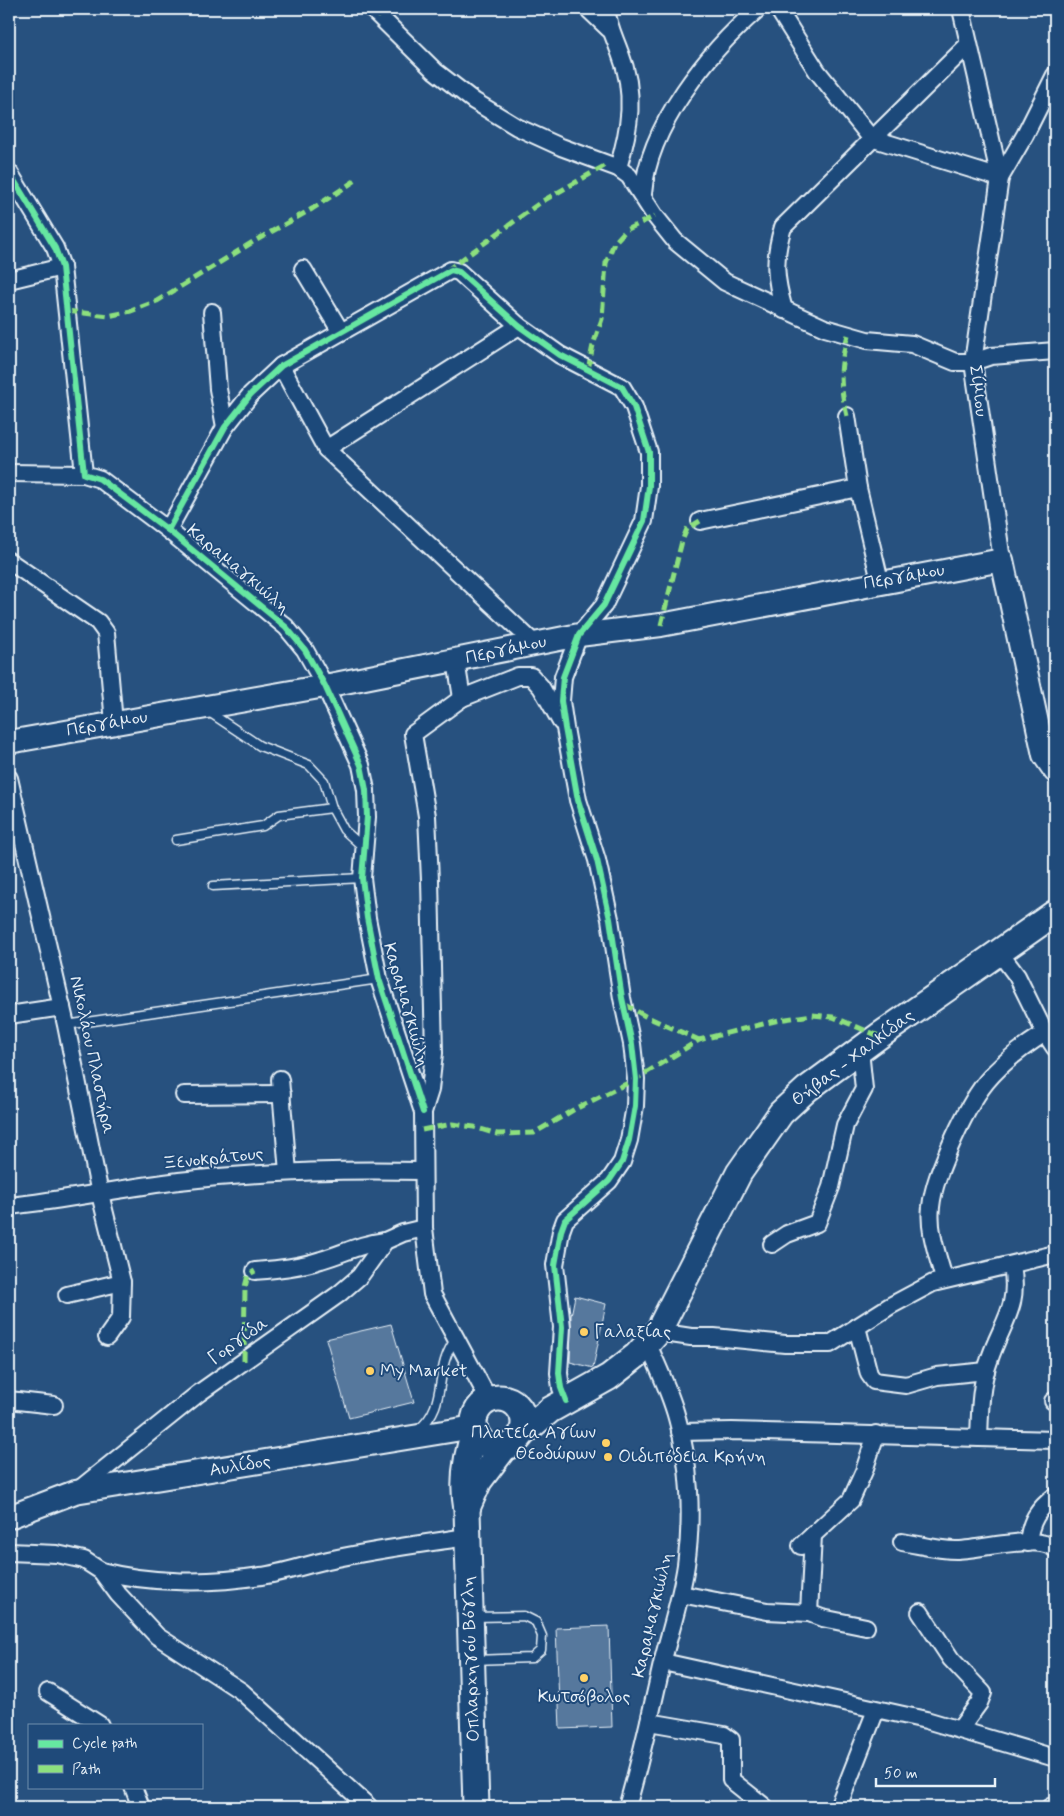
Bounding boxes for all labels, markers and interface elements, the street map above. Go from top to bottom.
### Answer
street label: Σίμιου [963,364,993,418]
street label: Καραμαγκιώλη [181,519,295,619]
street label: Περγάμου [861,558,947,596]
street label: Περγάμου [463,630,549,670]
street label: Περγάμου [64,705,150,743]
street label: Καραμαγκιώλη [377,940,435,1070]
street label: Νικολάου Πλαστήρα [64,974,120,1136]
street label: Θήβας - Χαλκίδας [787,1004,919,1112]
street label: Ξενοκράτους [161,1142,265,1176]
street label: Γοργίδα [203,1312,273,1370]
place label: Γαλαξίας [594,1320,671,1344]
marker: Γαλαξίας [578,1326,590,1338]
place label: My Market [380,1359,468,1383]
marker: My Market [364,1365,376,1377]
place label: Πλατεία Αγίων Θεοδώρων [471,1421,596,1466]
marker: Πλατεία Αγίων Θεοδώρων [600,1437,612,1449]
place label: Οιδιπόδεια Κρήνη [618,1445,766,1469]
street label: Αυλίδος [208,1449,272,1483]
marker: Οιδιπόδεια Κρήνη [602,1451,614,1463]
street label: Καραμαγκιώλη [627,1550,679,1680]
street label: Οπλαρχηγού Βόγλη [456,1576,486,1742]
marker: Κωτσόβολος [578,1672,590,1684]
place label: Κωτσόβολος [538,1685,630,1709]
legend [28,1724,202,1788]
text: Cycle path [72,1734,137,1754]
scale bar [876,1756,995,1788]
text: Path [72,1760,101,1780]
text: 50 m [884,1764,918,1784]

